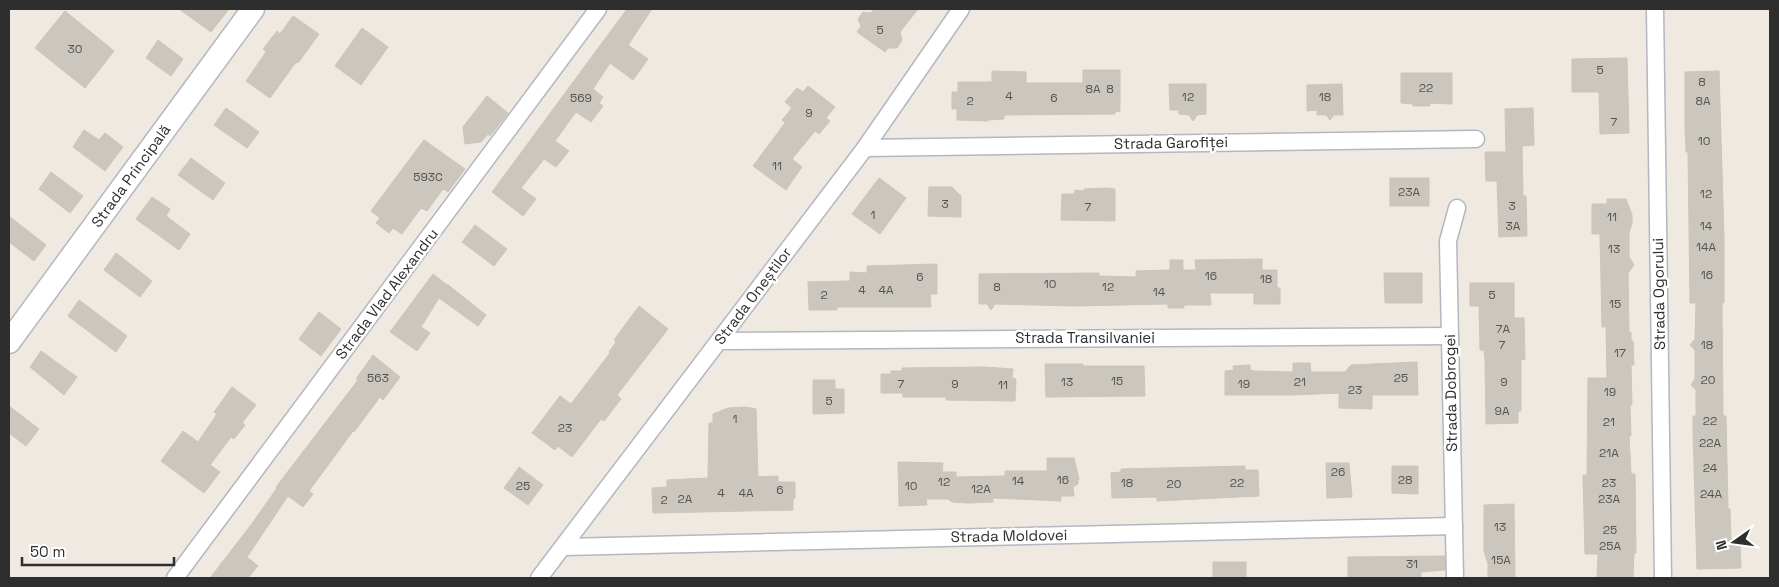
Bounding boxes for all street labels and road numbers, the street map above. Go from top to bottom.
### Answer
street label: Strada Principală [87,120,175,231]
street label: Strada Garofiței [1114,132,1228,153]
street label: Strada Vlad Alexandru [331,224,442,363]
street label: Strada Ogorului [1648,238,1669,350]
street label: Strada Oneștilor [710,243,796,348]
street label: Strada Transilvaniei [1015,328,1155,347]
street label: Strada Dobrogei [1440,334,1461,452]
street label: Strada Moldovei [950,525,1068,546]

